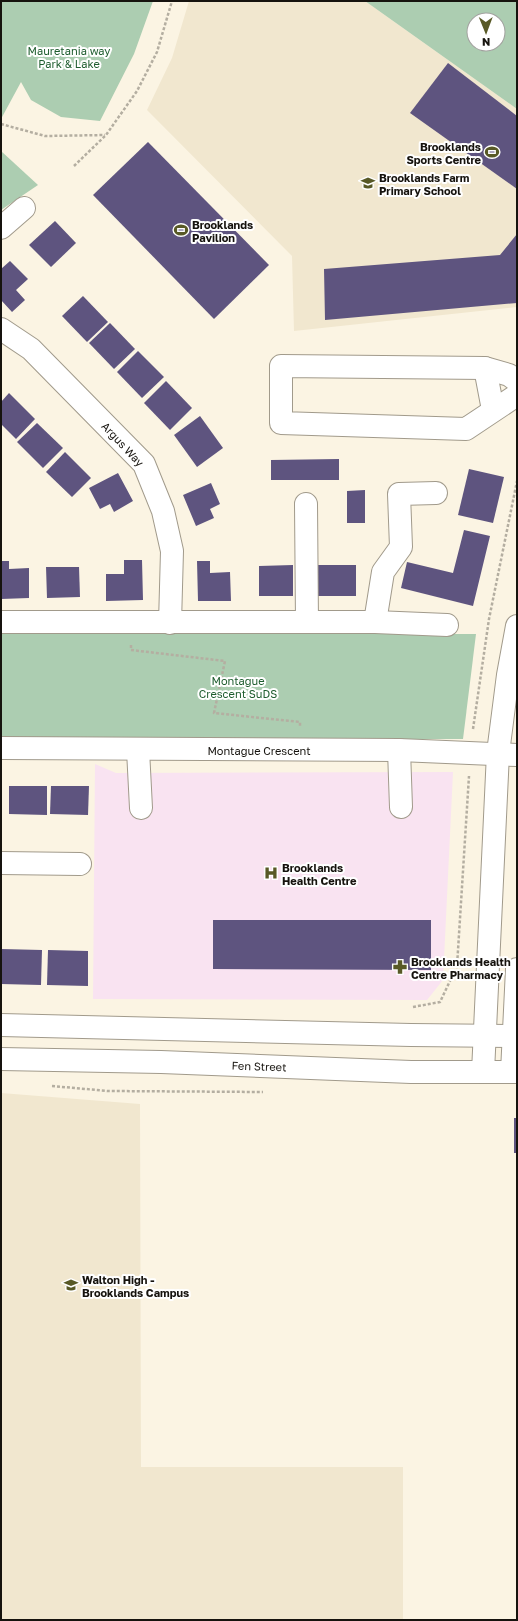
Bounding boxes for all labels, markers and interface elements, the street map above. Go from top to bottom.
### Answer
north arrow [466,12,506,52]
text: N [482,36,490,49]
park label: Mauretania way Park & Lake [27,44,111,70]
place label: Brooklands Sports Centre [406,140,482,166]
sports icon: Brooklands Sports Centre [484,144,500,160]
place label: Brooklands Farm Primary School [379,171,470,197]
school or university icon: Brooklands Farm Primary School [360,175,376,191]
place label: Brooklands Pavilion [192,218,253,244]
sports icon: Brooklands Pavilion [173,222,189,238]
street label: Argus Way [99,419,147,469]
park label: Montague Crescent SuDS [199,674,277,700]
street label: Montague Crescent [207,744,311,757]
place label: Brooklands Health Centre [282,861,357,887]
hospital icon: Brooklands Health Centre [263,865,279,881]
place label: Brooklands Health Centre Pharmacy [411,955,511,981]
pharmacy icon: Brooklands Health Centre Pharmacy [392,959,408,975]
street label: Fen Street [231,1059,287,1073]
place label: Walton High - Brooklands Campus [82,1273,189,1299]
school or university icon: Walton High - Brooklands Campus [63,1277,79,1293]

